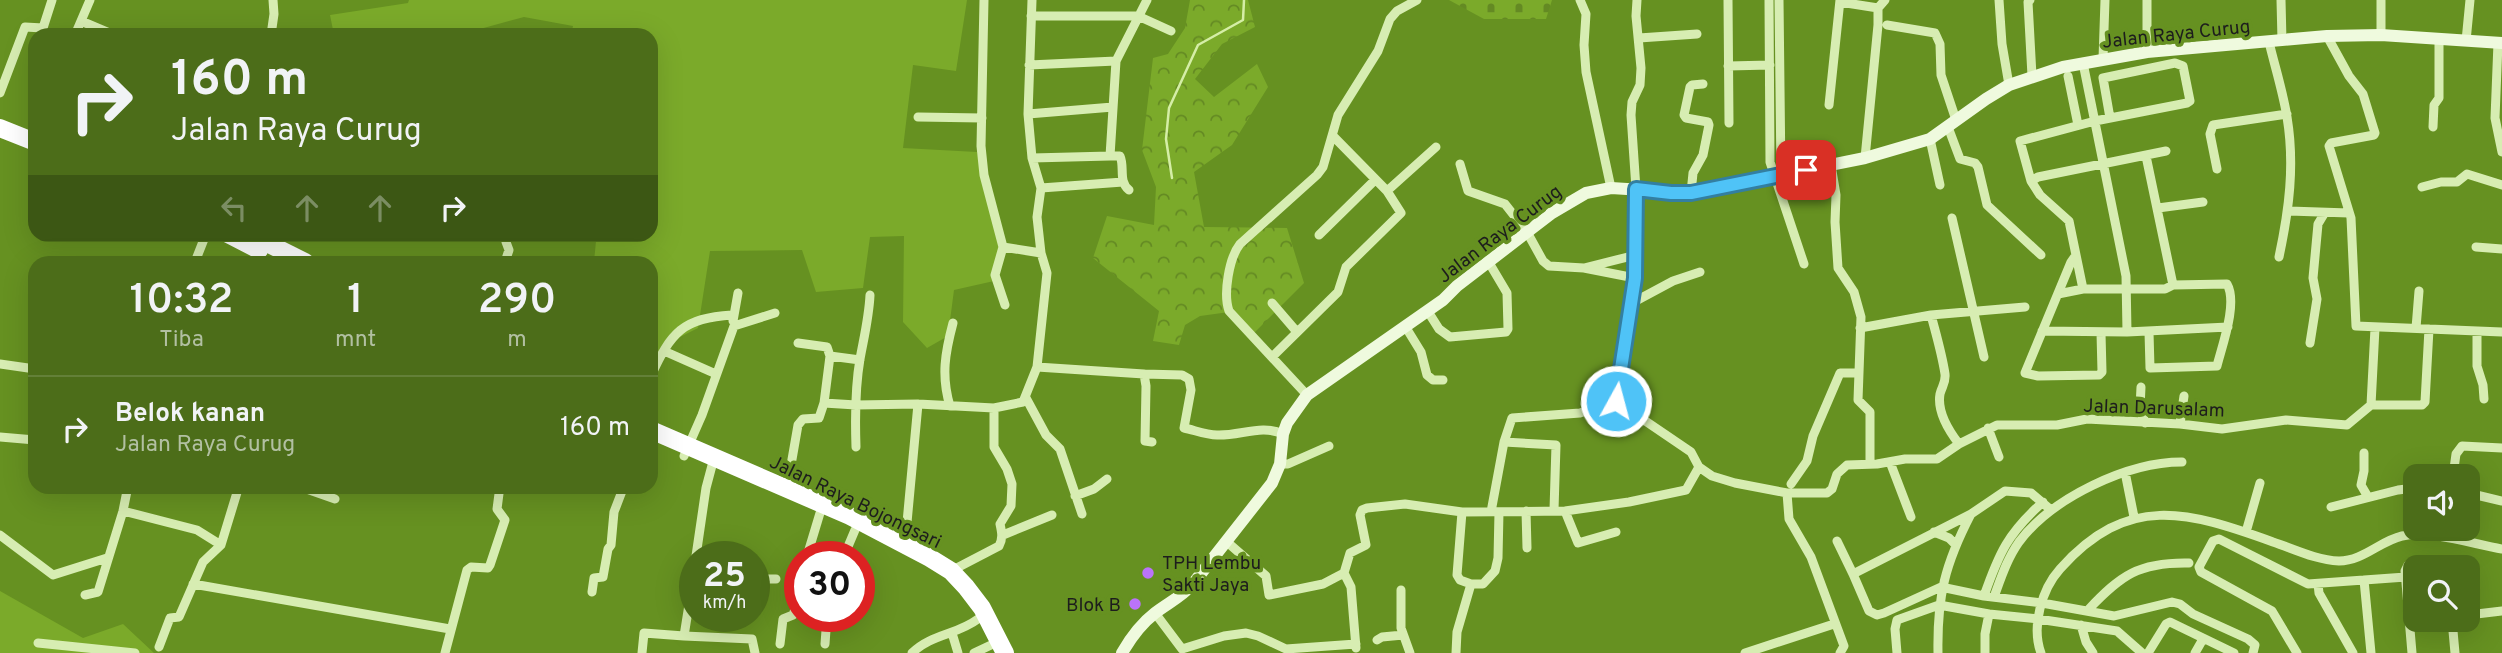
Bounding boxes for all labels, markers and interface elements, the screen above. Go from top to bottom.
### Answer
street label: Jalan Raya Curug [2101,15,2252,55]
text: 160 m [171,51,308,113]
icon: right [56,56,147,147]
text: Jalan Raya Curug [171,112,422,152]
pin [1776,140,1836,200]
icon: arrive [1787,151,1825,189]
street label: Jalan Raya Curug [1434,180,1567,289]
icon: left [215,189,253,227]
icon: ahead [288,189,326,227]
icon: ahead [361,189,399,227]
icon: right [434,189,472,227]
text: 10:32 [130,275,233,328]
text: 1 [347,275,364,328]
text: 290 [478,275,556,328]
text: Tiba [159,326,204,355]
text: mnt [335,326,376,355]
text: m [507,326,527,355]
position arrow [1579,364,1653,438]
street label: Jalan Darusalam [2083,395,2225,423]
text: Belok kanan [115,398,265,431]
icon: right [56,410,94,448]
text: 160 m [560,412,630,445]
text: Jalan Raya Curug [115,431,295,460]
street label: Jalan Raya Bojongsari [765,451,945,555]
map controls [2403,464,2480,632]
button: sound [2403,464,2480,541]
speed limit sign: 30 [784,541,875,632]
place label: TPH Lembu Sakti Jaya [1162,552,1261,598]
text: 25 [703,555,746,599]
button: search [2403,555,2480,632]
marker: TPH Lembu Sakti Jaya [1140,565,1156,581]
text: km/h [703,592,746,615]
place label: Blok B [1066,594,1121,618]
marker: Blok B [1127,596,1143,612]

